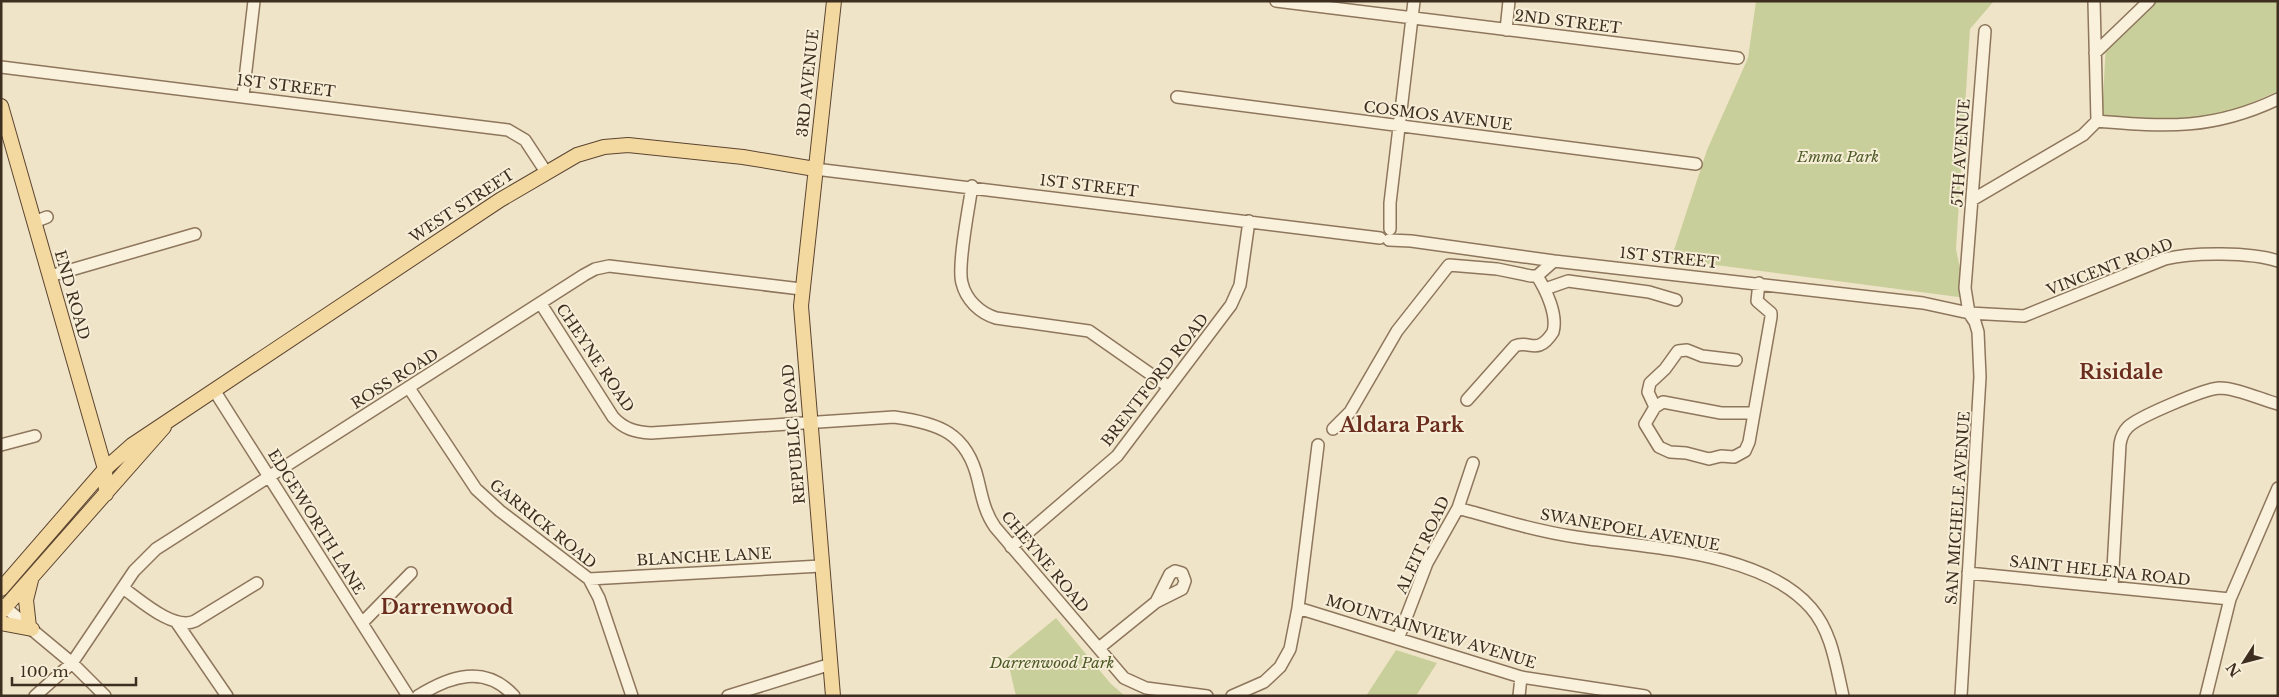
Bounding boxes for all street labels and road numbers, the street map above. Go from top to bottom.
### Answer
street label: 2ND STREET [1513,6,1623,37]
street label: 3RD AVENUE [792,28,823,138]
street label: 1ST STREET [236,70,337,101]
street label: COSMOS AVENUE [1362,97,1514,134]
street label: 5TH AVENUE [1947,98,1974,208]
street label: WEST STREET [405,165,518,247]
street label: 1ST STREET [1039,170,1140,201]
street label: VINCENT ROAD [2043,234,2176,300]
street label: 1ST STREET [1619,243,1719,272]
street label: END ROAD [51,248,94,342]
street label: CHEYNE ROAD [552,300,639,416]
street label: BRENTFORD ROAD [1097,310,1212,450]
street label: ROSS ROAD [348,344,442,413]
street label: REPUBLIC ROAD [778,363,809,505]
street label: SAN MICHELE AVENUE [1941,410,1974,605]
street label: EDGEWORTH LANE [264,446,369,598]
street label: GARRICK ROAD [486,475,601,573]
street label: ALEIT ROAD [1391,493,1453,598]
street label: SWANEPOEL AVENUE [1539,504,1721,555]
street label: CHEYNE ROAD [997,507,1093,616]
street label: BLANCHE LANE [636,543,772,570]
street label: SAINT HELENA ROAD [2009,552,2192,589]
street label: MOUNTAINVIEW AVENUE [1324,590,1539,673]

